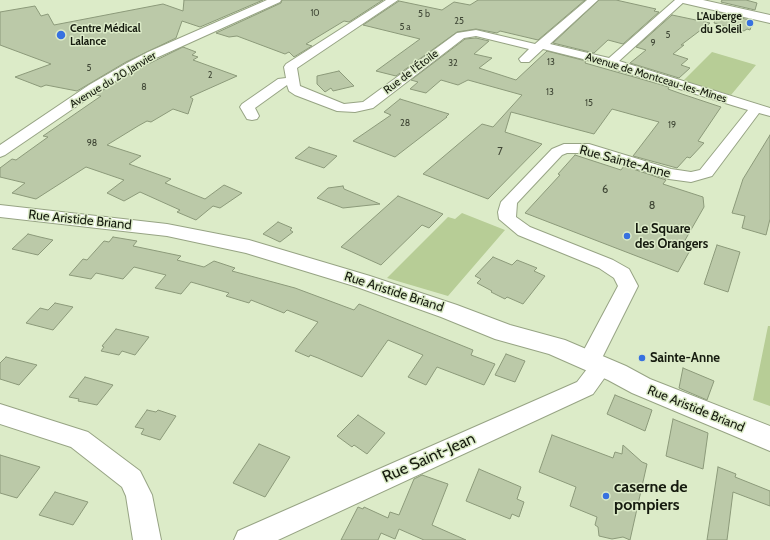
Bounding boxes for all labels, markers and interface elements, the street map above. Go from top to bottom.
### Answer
house number: 10 [310,8,320,18]
house number: 5 b [418,9,430,19]
place label: L'Auberge du Soleil [696,10,742,36]
house number: 25 [454,16,464,26]
marker: L'Auberge du Soleil [745,18,755,28]
place label: Centre Médical Lalance [70,22,141,48]
house number: 5 a [399,22,411,32]
marker: Centre Médical Lalance [55,29,67,41]
house number: 5 [666,30,670,40]
house number: 9 [650,38,656,48]
street label: Rue de l'Étoile [381,47,441,97]
street label: Avenue du 20 Janvier [67,49,159,111]
street label: Avenue de Montceau-les-Mines [584,50,728,106]
house number: 13 [547,57,555,67]
house number: 32 [448,58,458,68]
house number: 5 [87,63,91,73]
house number: 2 [208,70,212,80]
house number: 8 [141,82,147,92]
house number: 13 [546,87,554,97]
house number: 15 [585,98,593,108]
house number: 28 [400,118,410,128]
house number: 19 [668,120,676,130]
house number: 98 [87,138,97,148]
street label: Rue Sainte-Anne [578,142,672,182]
house number: 7 [497,145,503,159]
house number: 6 [602,183,608,197]
house number: 8 [649,199,655,213]
street label: Rue Aristide Briand [28,207,132,233]
place label: Le Square des Orangers [635,221,708,252]
marker: Le Square des Orangers [622,231,632,241]
street label: Rue Aristide Briand [342,269,446,315]
place label: Sainte-Anne [650,350,720,366]
marker: Sainte-Anne [637,353,647,363]
street label: Rue Aristide Briand [645,382,747,436]
street label: Rue Saint-Jean [380,429,478,487]
place label: caserne de pompiers [614,477,688,515]
marker: caserne de pompiers [601,491,611,501]

